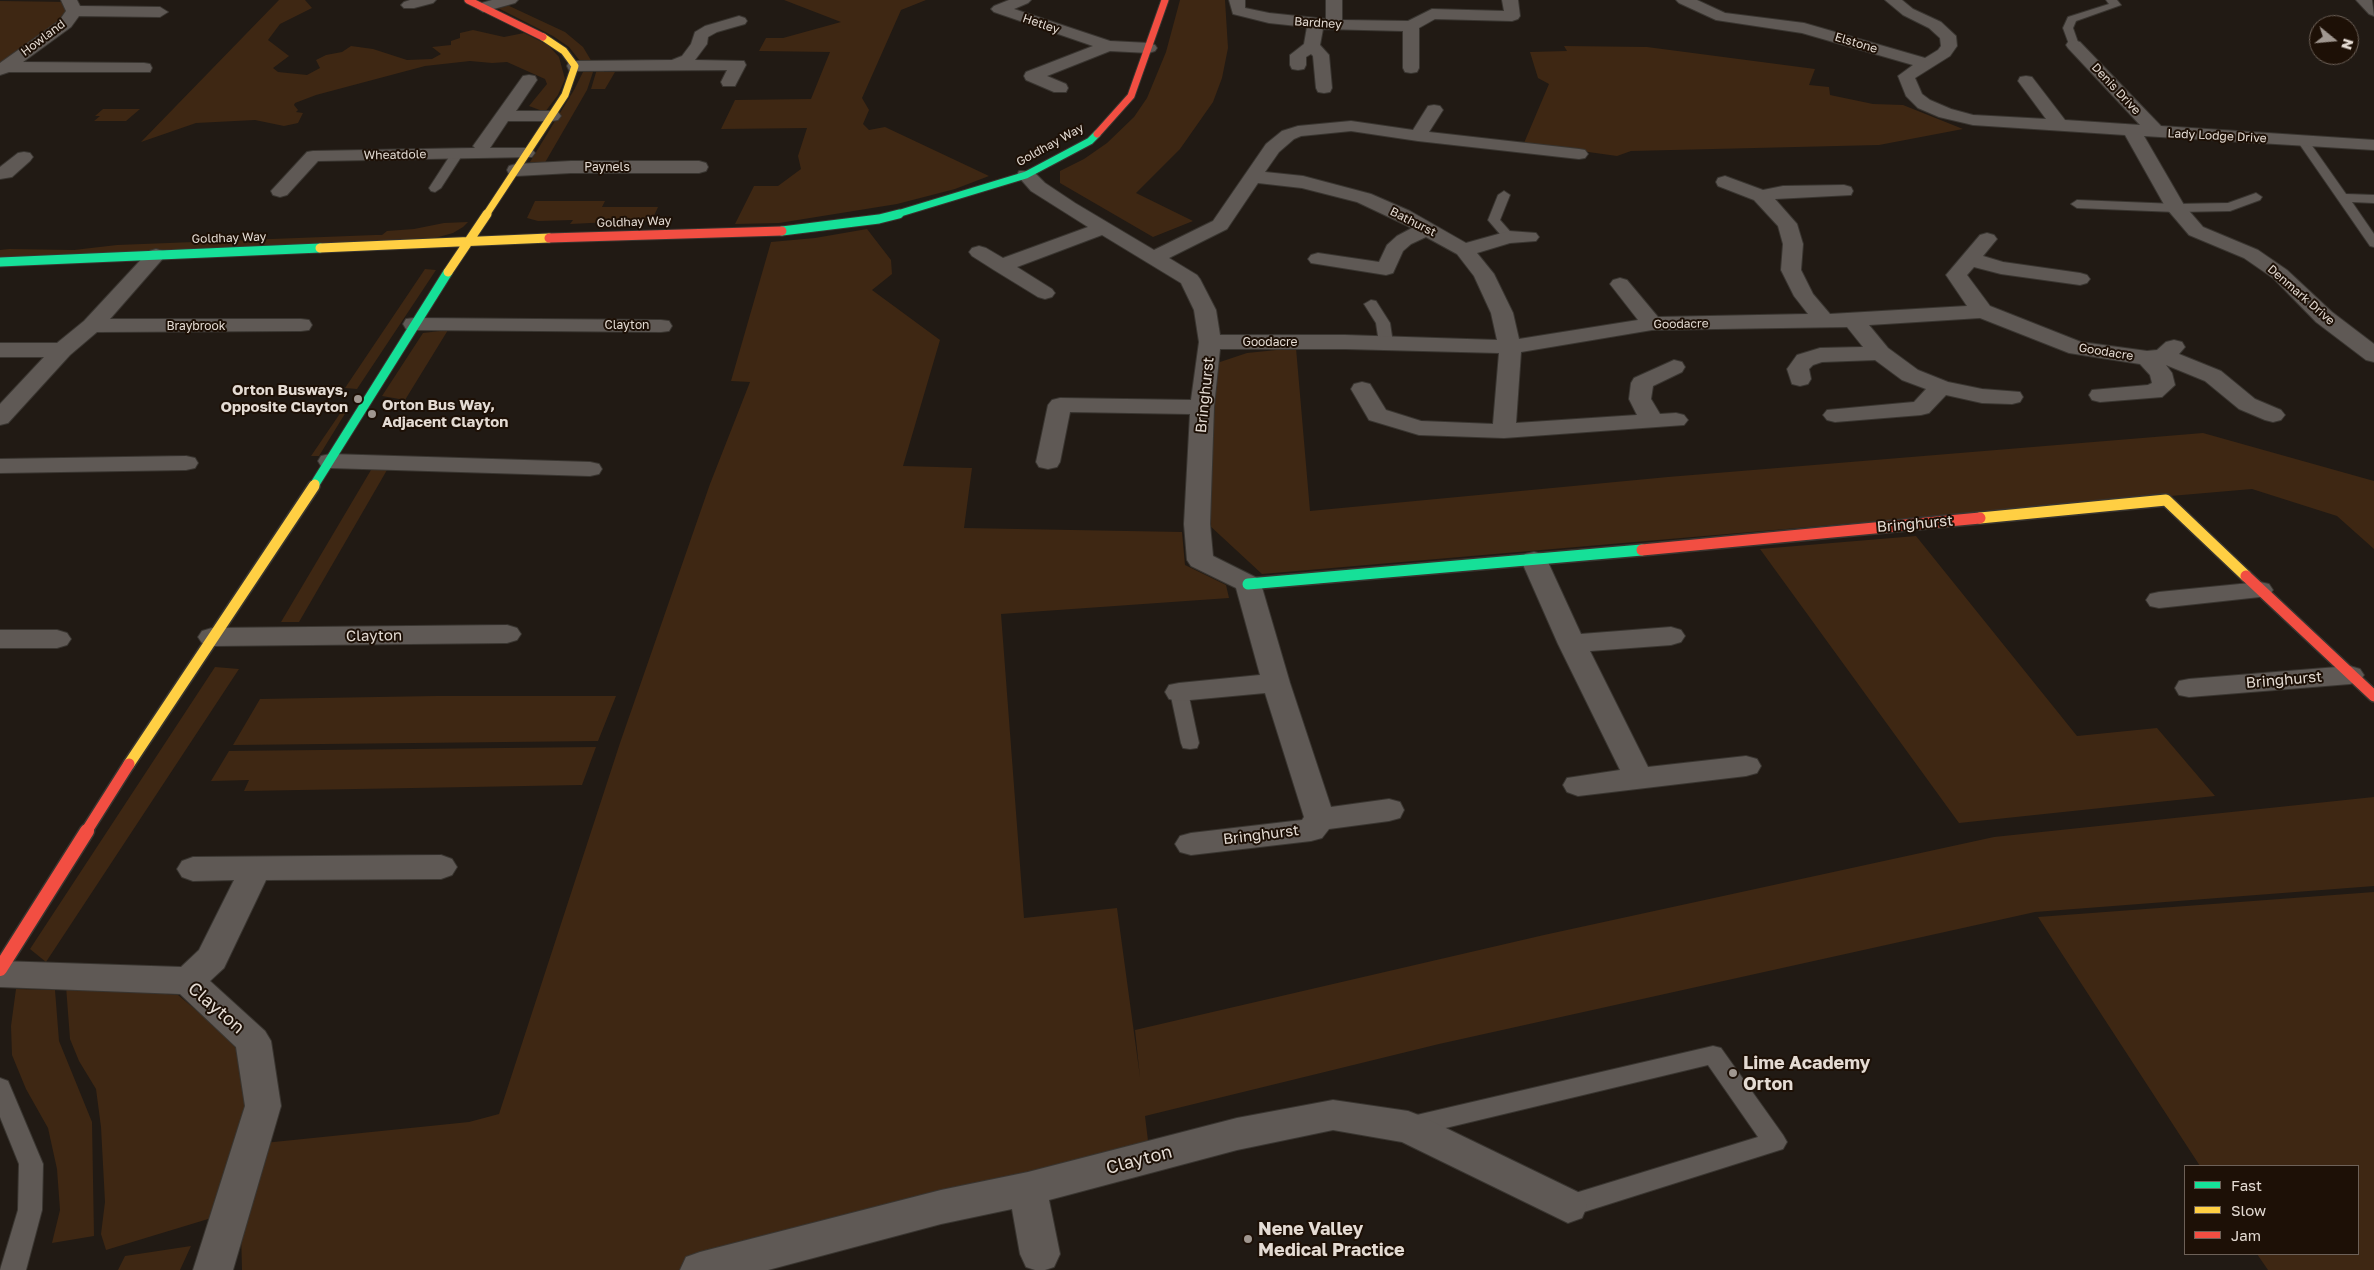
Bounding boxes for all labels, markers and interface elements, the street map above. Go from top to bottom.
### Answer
street label: Hetley [1021,11,1061,37]
street label: Bardney [1294,14,1342,32]
north arrow [2309,15,2359,65]
street label: Howland [18,17,68,59]
street label: Elstone [1833,30,1879,56]
text: N [2338,37,2358,52]
street label: Denis Drive [2089,60,2143,118]
street label: Goldhay Way [1014,121,1086,169]
street label: Lady Lodge Drive [2167,126,2267,146]
street label: Wheatdole [364,147,426,163]
street label: Paynels [584,160,630,174]
street label: Bathurst [1387,204,1439,240]
street label: Goldhay Way [596,214,672,230]
street label: Goldhay Way [191,230,267,246]
street label: Denmark Drive [2264,262,2338,328]
street label: Goodacre [1653,316,1709,332]
street label: Clayton [605,318,649,332]
street label: Braybrook [167,319,225,333]
street label: Goodacre [1242,335,1298,349]
street label: Goodacre [2078,341,2134,363]
street label: Bringhurst [1192,356,1218,434]
place label: Orton Busways, Opposite Clayton [220,381,348,416]
marker: Orton Busways, Opposite Clayton [352,393,364,405]
place label: Orton Bus Way, Adjacent Clayton [382,396,508,431]
marker: Orton Bus Way, Adjacent Clayton [366,408,378,420]
street label: Bringhurst [1876,512,1954,536]
street label: Clayton [346,627,402,645]
street label: Bringhurst [2245,668,2323,692]
street label: Bringhurst [1222,821,1300,849]
street label: Clayton [183,978,249,1038]
place label: Lime Academy Orton [1743,1052,1870,1094]
marker: Lime Academy Orton [1727,1067,1739,1079]
street label: Clayton [1104,1141,1174,1179]
legend [2184,1165,2359,1255]
text: Fast [2231,1176,2262,1194]
text: Slow [2231,1201,2266,1219]
place label: Nene Valley Medical Practice [1258,1218,1405,1260]
text: Jam [2231,1226,2261,1244]
marker: Nene Valley Medical Practice [1242,1233,1254,1245]

